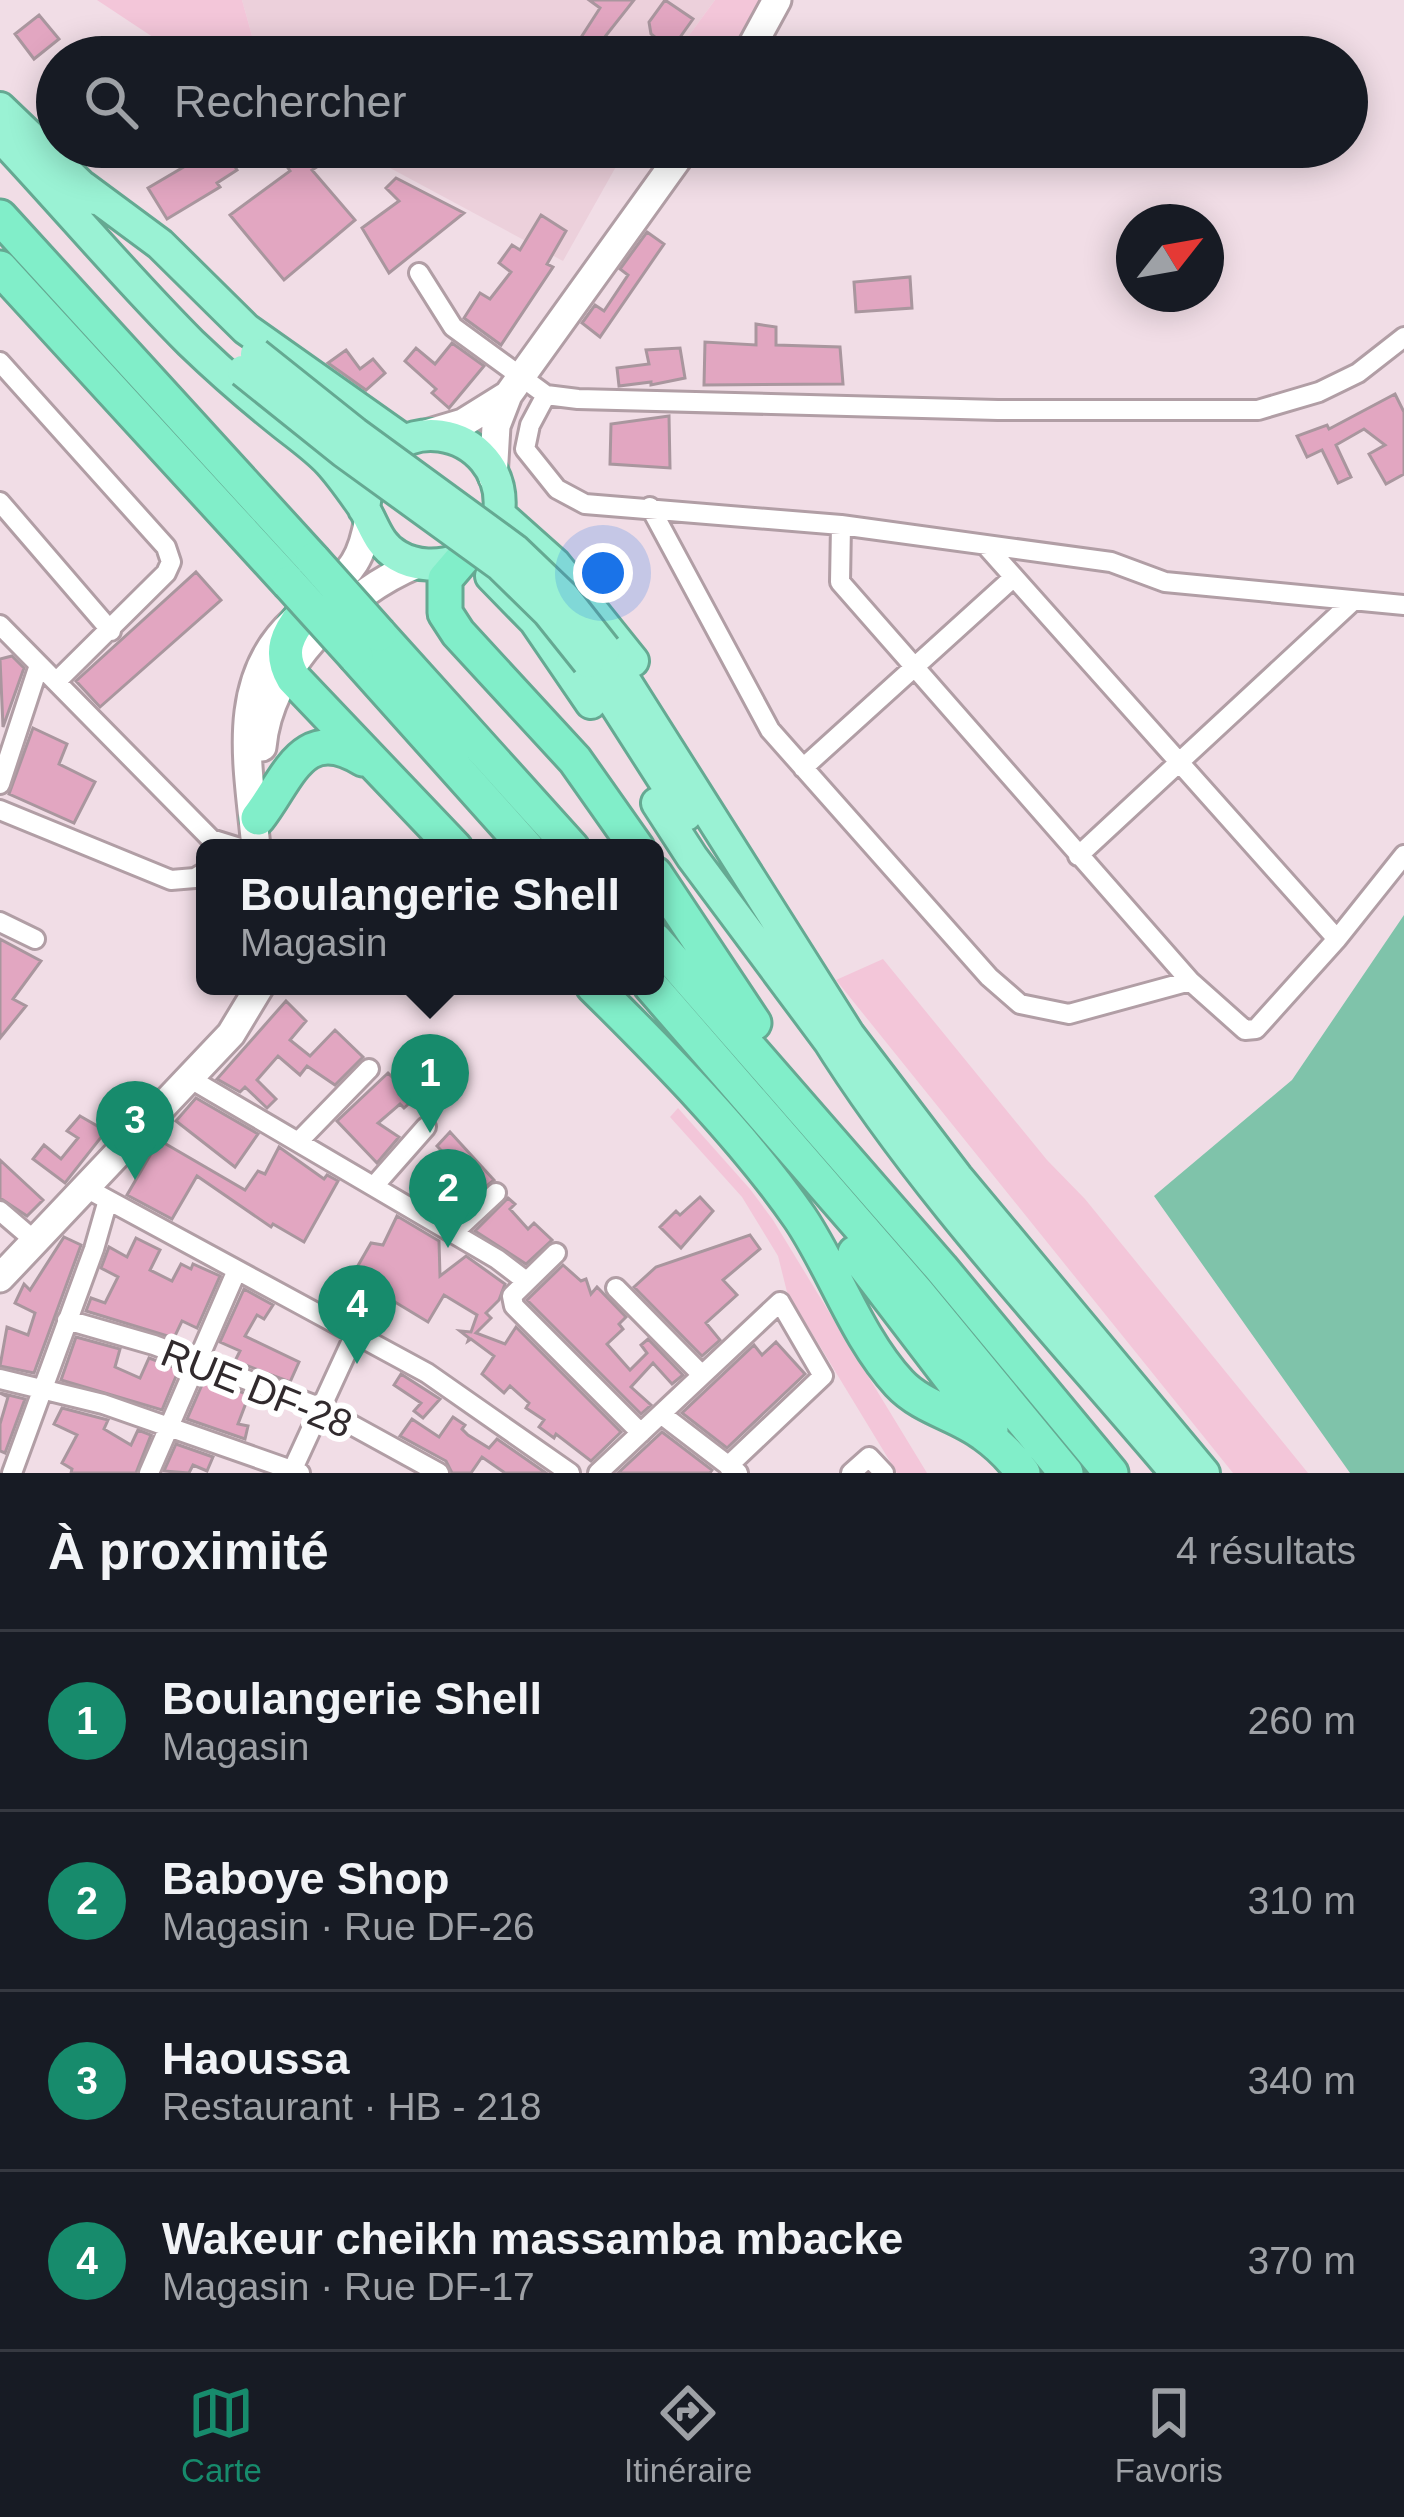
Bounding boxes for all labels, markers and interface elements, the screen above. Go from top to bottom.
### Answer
search box [36,36,1368,168]
icon: search [78,69,144,135]
text: Rechercher [174,76,407,127]
north arrow [1116,204,1224,312]
your location [573,543,633,603]
popup [196,839,664,995]
text: Boulangerie Shell [240,869,620,920]
text: Magasin [240,921,387,964]
pin: 1 [391,1034,469,1133]
pin: 3 [96,1081,174,1180]
pin: 2 [409,1149,487,1248]
pin: 4 [318,1265,396,1364]
street label: RUE DF-28 [155,1331,358,1446]
text: À proximité [48,1523,329,1580]
text: 4 résultats [1176,1529,1356,1572]
text: Boulangerie Shell [162,1673,542,1724]
text: 1 [76,1699,98,1742]
text: 260 m [1248,1699,1356,1742]
text: Magasin [162,1725,309,1768]
text: Baboye Shop [162,1853,450,1904]
text: 2 [76,1879,98,1922]
text: 310 m [1248,1879,1356,1922]
text: Magasin · Rue DF-26 [162,1905,535,1948]
text: Haoussa [162,2033,350,2084]
text: 3 [76,2059,98,2102]
text: 340 m [1248,2059,1356,2102]
text: Restaurant · HB - 218 [162,2085,541,2128]
text: Wakeur cheikh massamba mbacke [162,2213,903,2264]
text: 4 [76,2239,98,2282]
text: 370 m [1248,2239,1356,2282]
text: Magasin · Rue DF-17 [162,2265,535,2308]
tab: Carte [181,2380,262,2490]
tab: Itinéraire [624,2380,752,2490]
tab: Favoris [1115,2380,1223,2490]

